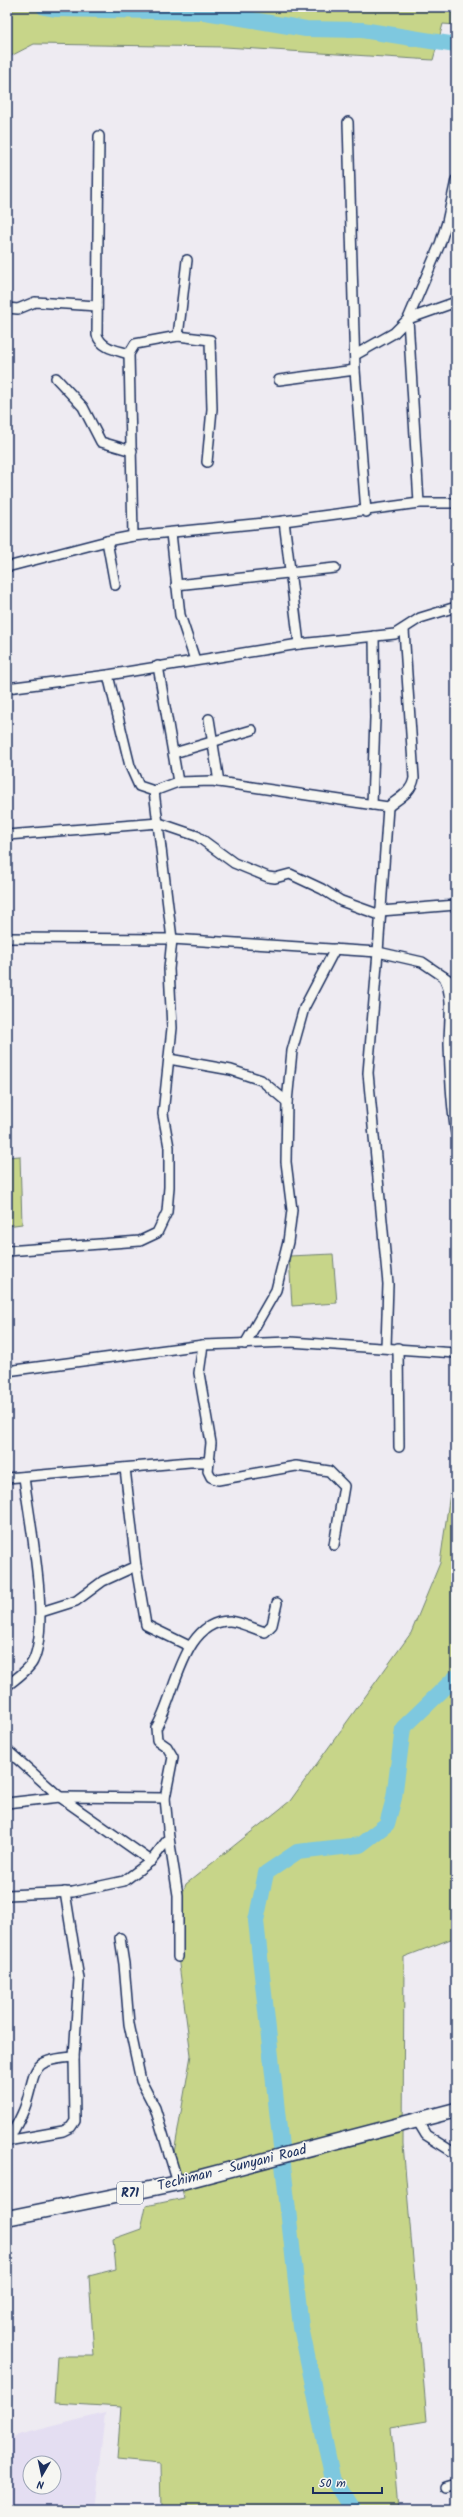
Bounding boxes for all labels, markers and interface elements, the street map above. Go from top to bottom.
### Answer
street label: Techiman - Sunyani Road [155,2139,310,2197]
road number: R71 [117,2182,143,2204]
north arrow [22,2455,62,2495]
scale bar [313,2469,382,2495]
text: N [36,2474,45,2493]
text: 50 m [319,2474,346,2493]

